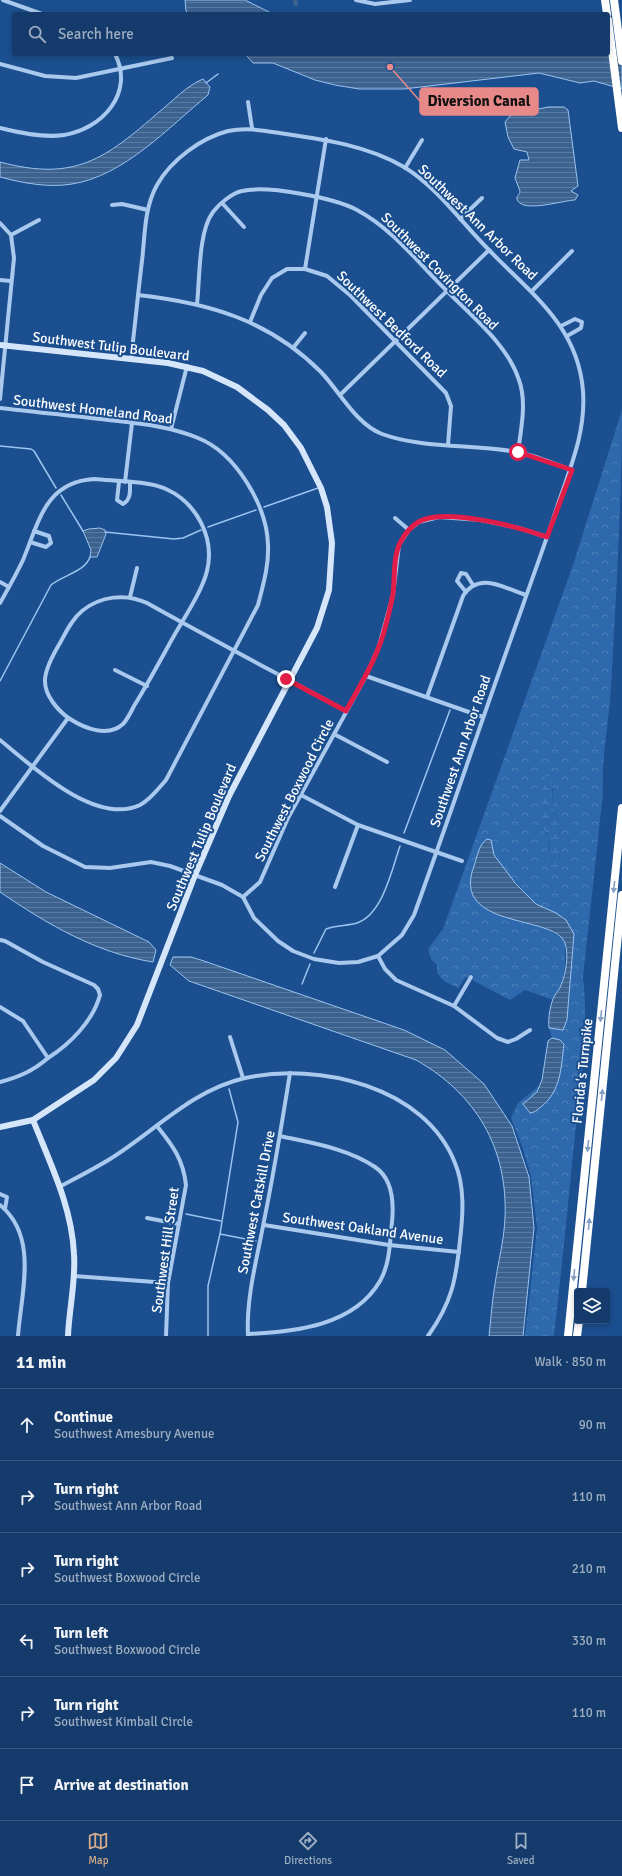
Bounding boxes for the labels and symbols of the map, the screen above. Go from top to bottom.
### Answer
callout: Diversion Canal [420,88,538,115]
text: Diversion Canal [428,92,531,110]
street label: Southwest Ann Arbor Road [414,161,541,284]
street label: Southwest Covington Road [377,209,502,334]
street label: Southwest Bedford Road [333,267,450,381]
street label: Southwest Tulip Boulevard [32,328,190,365]
street label: Southwest Homeland Road [12,391,174,428]
route start [509,443,527,461]
route end [277,670,295,688]
street label: Southwest Ann Arbor Road [426,673,494,829]
street label: Southwest Boxwood Circle [251,716,338,864]
street label: Southwest Tulip Boulevard [163,761,240,913]
one-way arrow [611,881,617,893]
one-way arrow [597,1010,604,1022]
street label: Florida's Turnpike [569,1018,596,1124]
one-way arrow [598,1089,605,1101]
street label: Southwest Catskill Drive [234,1129,279,1275]
one-way arrow [584,1140,591,1152]
street label: Southwest Hill Street [148,1186,183,1314]
street label: Southwest Oakland Avenue [281,1209,444,1248]
one-way arrow [585,1218,592,1230]
one-way arrow [571,1269,578,1281]

